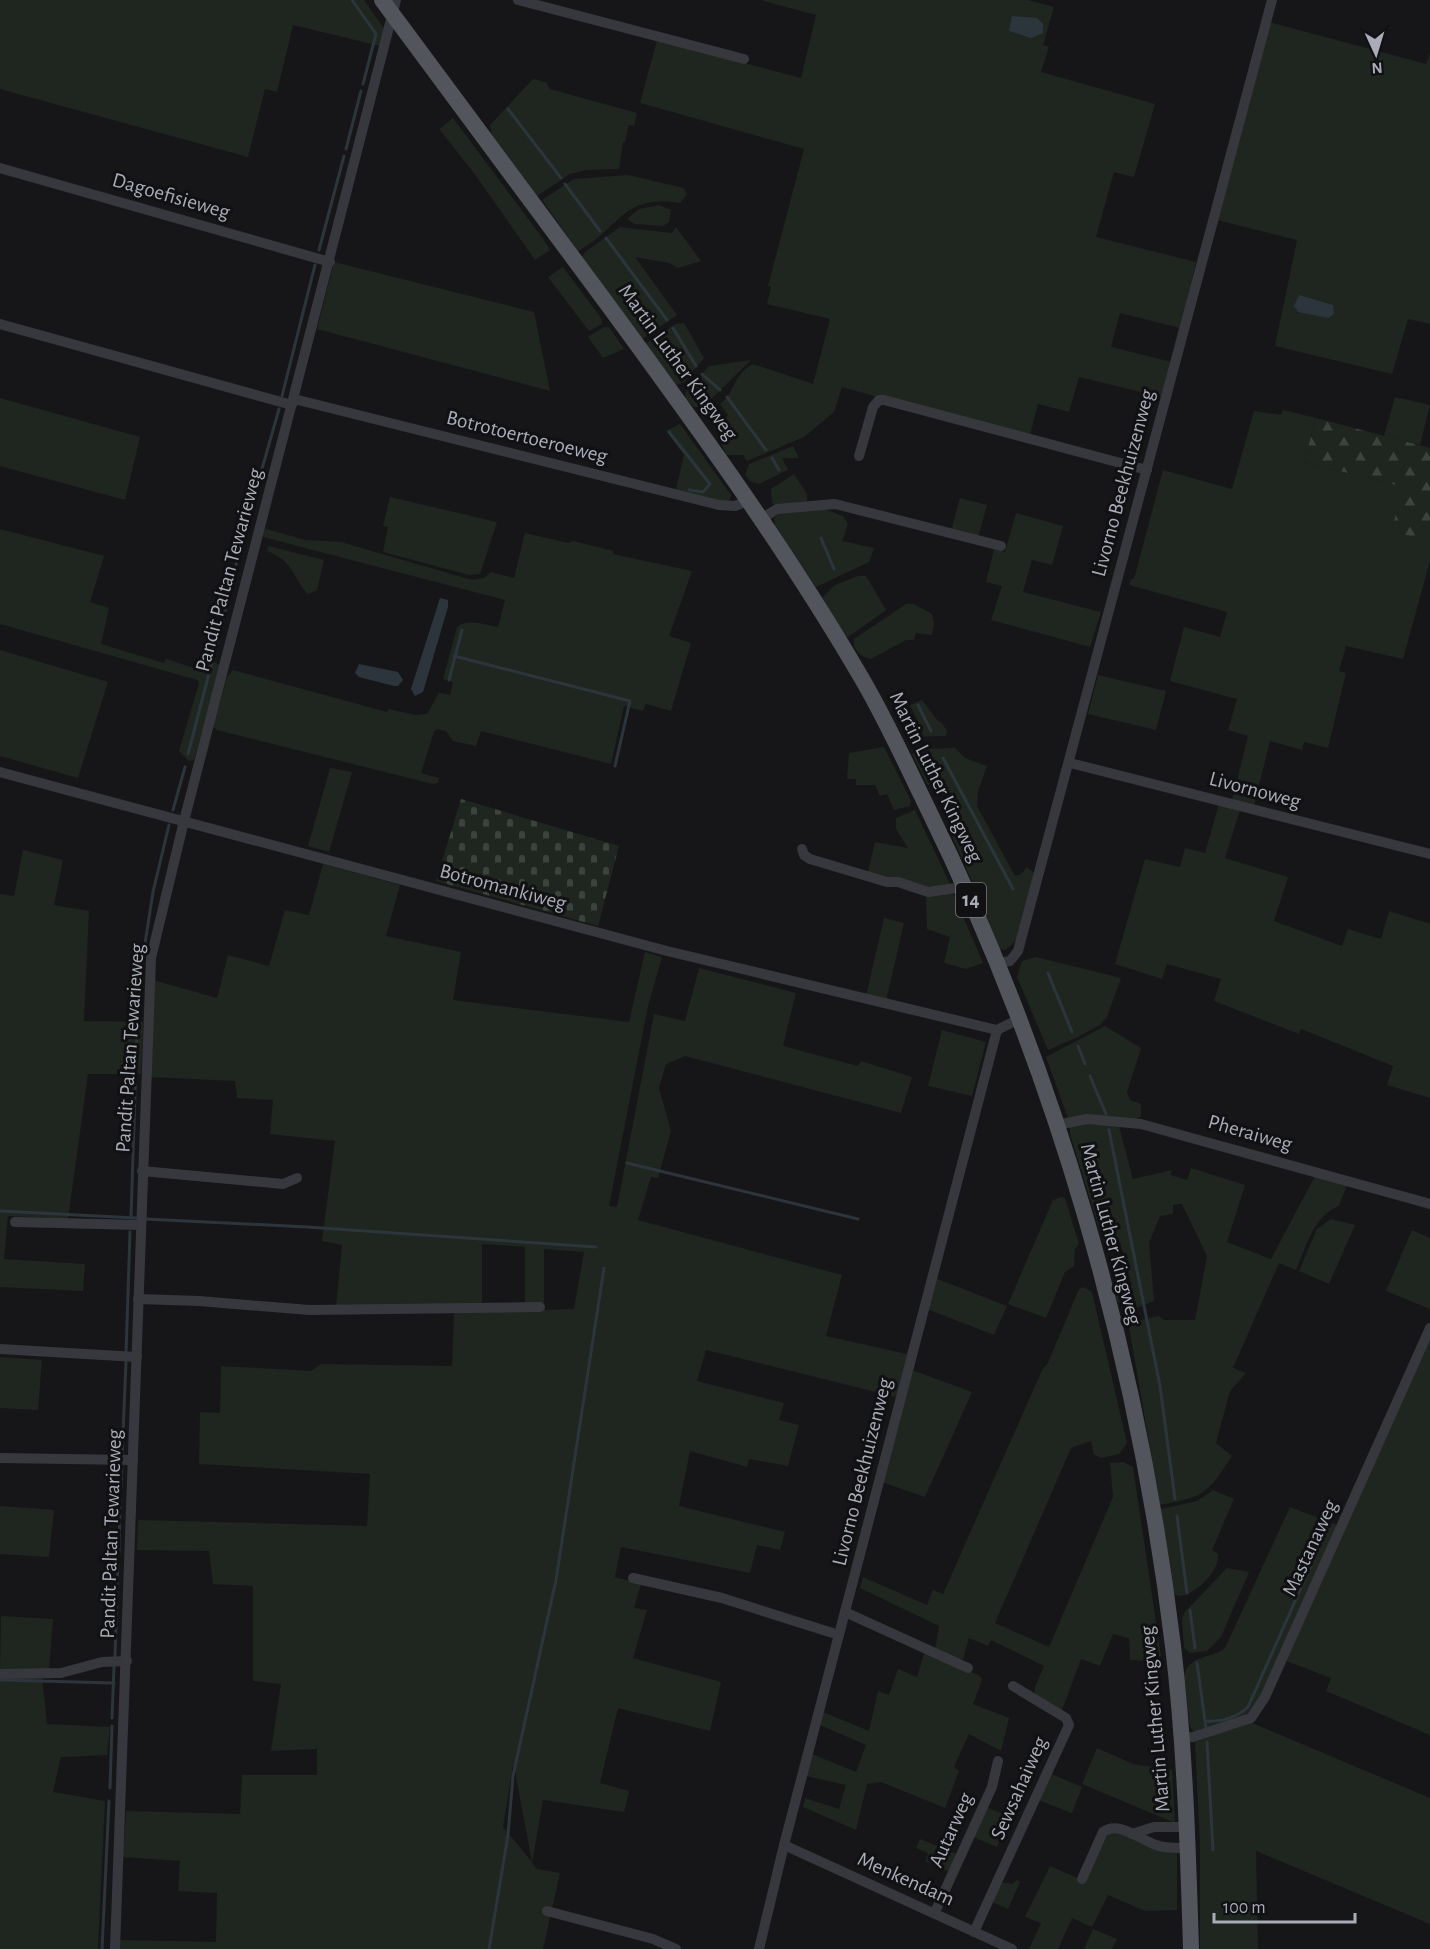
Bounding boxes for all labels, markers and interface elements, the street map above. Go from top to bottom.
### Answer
north arrow [1346,24,1406,84]
text: N [1371,60,1383,76]
street label: Dagoefisieweg [110,169,233,223]
street label: Martin Luther Kingweg [615,280,742,444]
street label: Livorno Beekhuizenweg [1088,387,1158,579]
street label: Botrotoertoeroeweg [444,407,610,467]
street label: Pandit Paltan Tewarieweg [192,465,266,674]
street label: Martin Luther Kingweg [886,688,987,866]
street label: Livornoweg [1207,768,1304,812]
street label: Botromankiweg [437,860,569,914]
road number: 14 [956,883,986,917]
street label: Pandit Paltan Tewarieweg [112,942,148,1153]
street label: Pheraiweg [1206,1111,1295,1155]
street label: Martin Luther Kingweg [1077,1141,1146,1328]
street label: Livorno Beekhuizenweg [829,1375,896,1568]
street label: Pandit Paltan Tewarieweg [97,1428,125,1639]
street label: Mastanaweg [1279,1496,1342,1600]
street label: Martin Luther Kingweg [1136,1624,1174,1813]
street label: Sewsahaiweg [987,1733,1051,1843]
street label: Autarweg [925,1789,977,1870]
street label: Menkendam [854,1848,958,1910]
scale bar [1214,1886,1355,1924]
text: 100 m [1223,1899,1266,1917]

